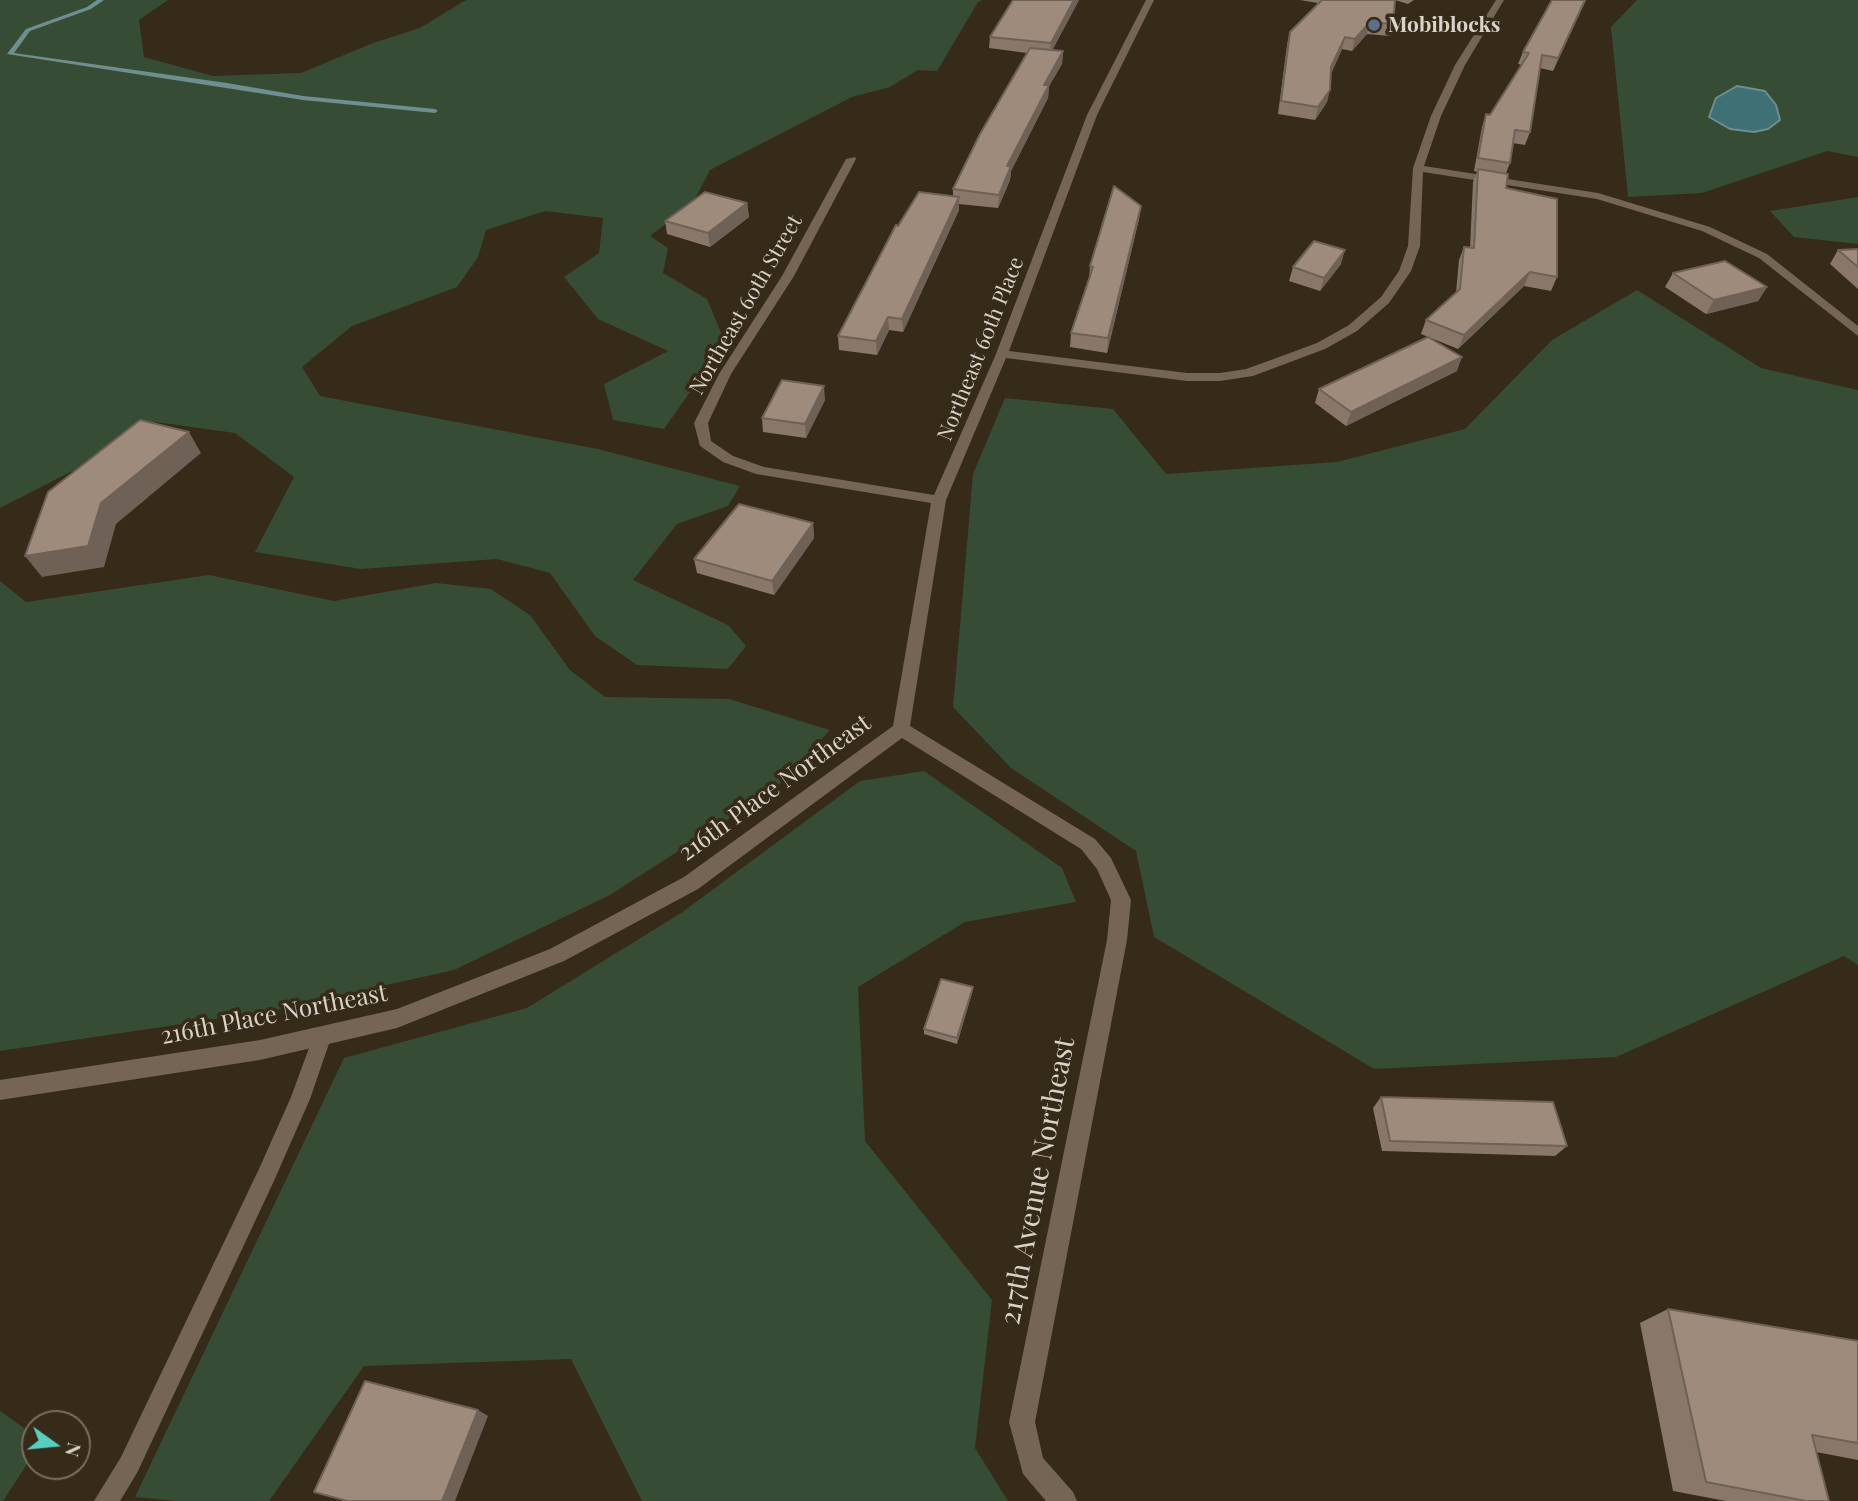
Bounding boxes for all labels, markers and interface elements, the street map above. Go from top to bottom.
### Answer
place label: Mobiblocks [1388,12,1501,38]
marker: Mobiblocks [1366,17,1382,33]
street label: Northeast 60th Street [684,211,808,399]
street label: Northeast 60th Place [933,253,1029,445]
street label: 216th Place Northeast [673,709,877,867]
street label: 216th Place Northeast [158,979,390,1051]
street label: 217th Avenue Northeast [994,1035,1082,1327]
north arrow [21,1410,91,1480]
text: N [60,1440,89,1460]

